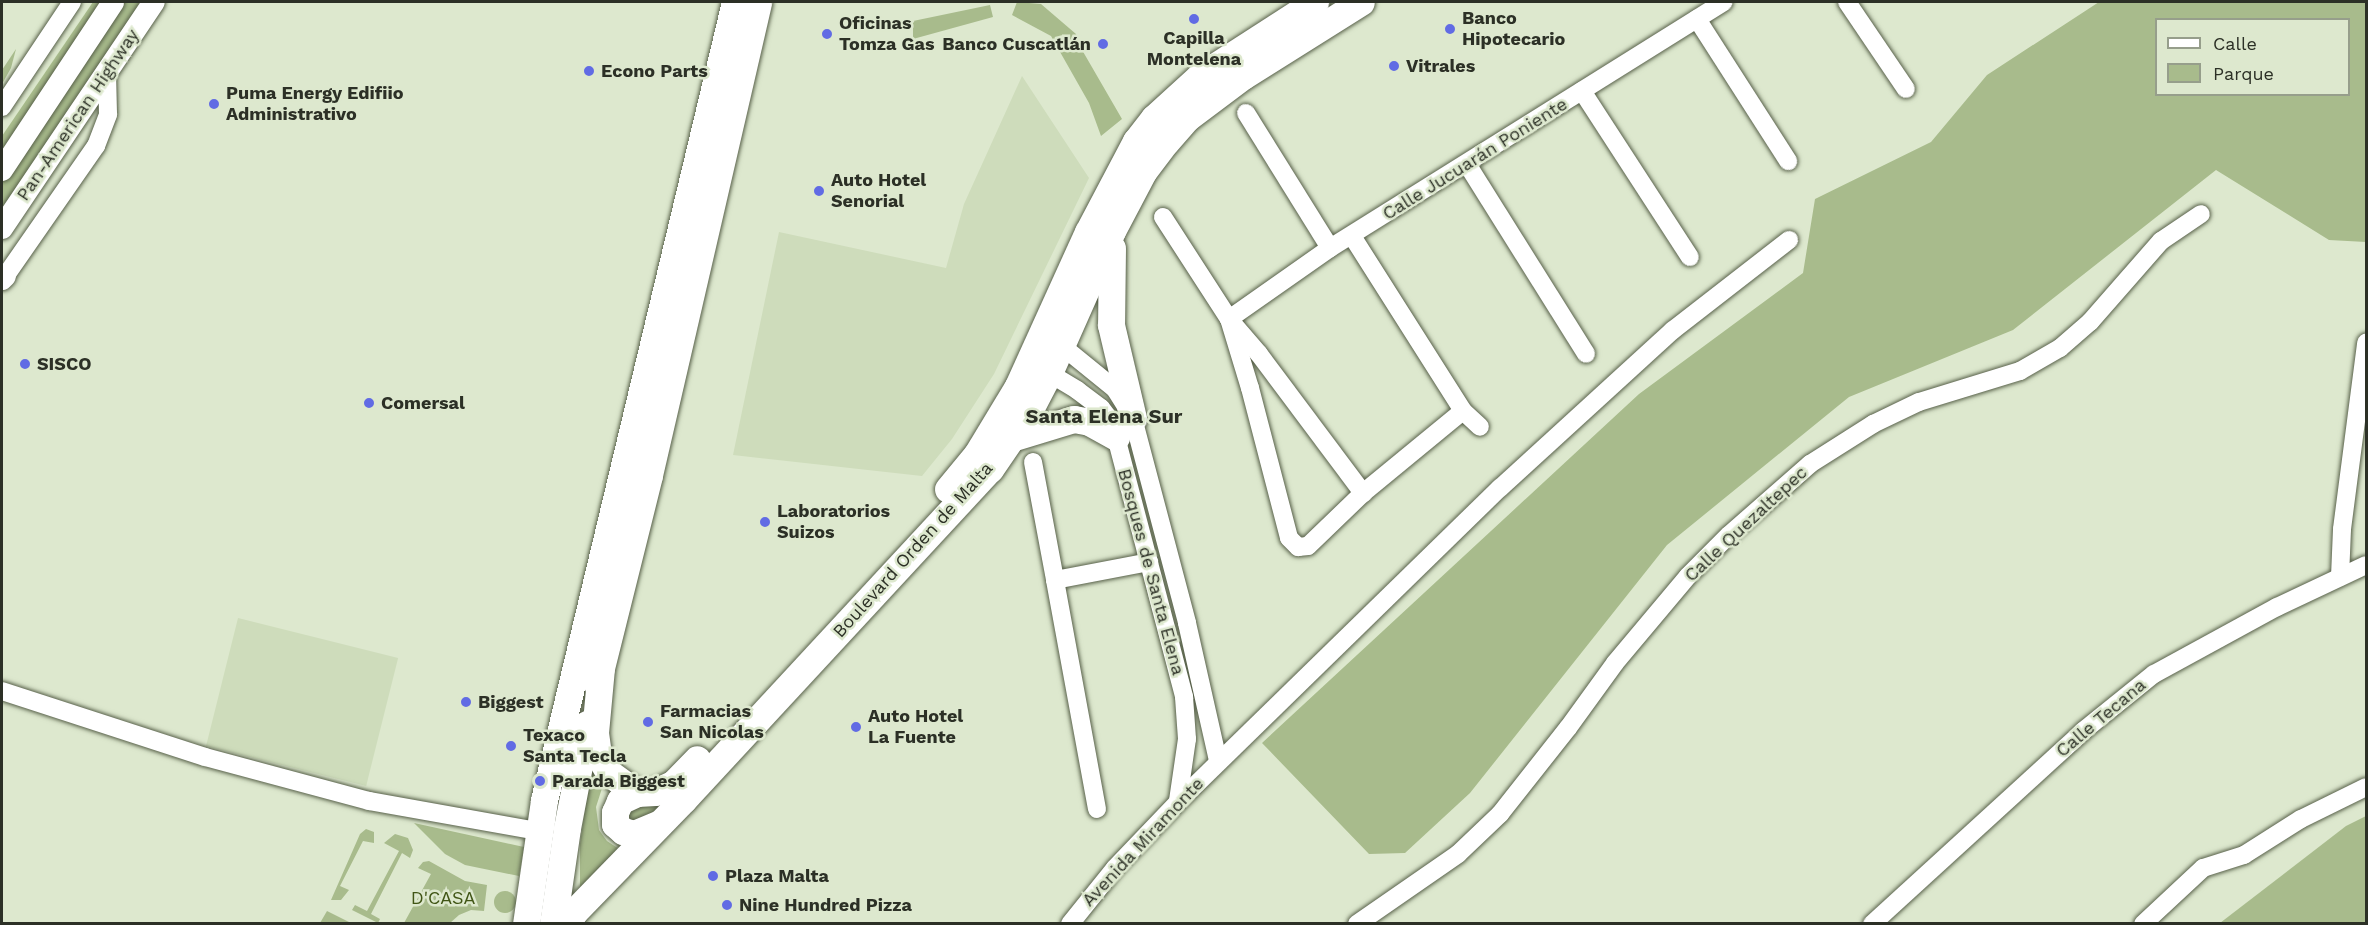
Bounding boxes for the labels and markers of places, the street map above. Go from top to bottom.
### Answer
place label: Banco Hipotecario [1462,8,1565,50]
marker: Capilla Montelena [1187,12,1201,26]
place label: Oficinas Tomza Gas [839,13,935,56]
marker: Banco Hipotecario [1443,22,1457,36]
marker: Oficinas Tomza Gas [820,27,834,41]
place label: Capilla Montelena [1147,28,1241,70]
place label: Banco Cuscatlán [942,33,1091,55]
marker: Banco Cuscatlán [1096,37,1110,51]
place label: Vitrales [1406,55,1475,77]
marker: Vitrales [1387,59,1401,73]
place label: Econo Parts [601,60,708,82]
marker: Econo Parts [582,64,596,78]
place label: Puma Energy Edifiio Administrativo [226,83,404,125]
marker: Puma Energy Edifiio Administrativo [207,97,221,111]
place label: Auto Hotel Senorial [831,170,926,213]
marker: Auto Hotel Senorial [812,184,826,198]
place label: SISCO [37,353,91,375]
marker: SISCO [18,357,32,371]
place label: Comersal [381,392,465,414]
marker: Comersal [362,396,376,410]
place label: Laboratorios Suizos [777,501,890,544]
marker: Laboratorios Suizos [758,515,772,529]
place label: Biggest [478,691,544,713]
marker: Biggest [459,695,473,709]
place label: Farmacias San Nicolas [660,701,764,744]
place label: Auto Hotel La Fuente [868,706,963,748]
marker: Farmacias San Nicolas [641,715,655,729]
marker: Auto Hotel La Fuente [849,720,863,734]
place label: Texaco Santa Tecla [523,725,627,768]
marker: Texaco Santa Tecla [504,739,518,753]
place label: Parada Biggest [552,770,685,792]
marker: Parada Biggest [533,774,547,788]
place label: Plaza Malta [725,865,829,887]
marker: Plaza Malta [706,869,720,883]
place label: Nine Hundred Pizza [739,894,912,916]
marker: Nine Hundred Pizza [720,898,734,912]

